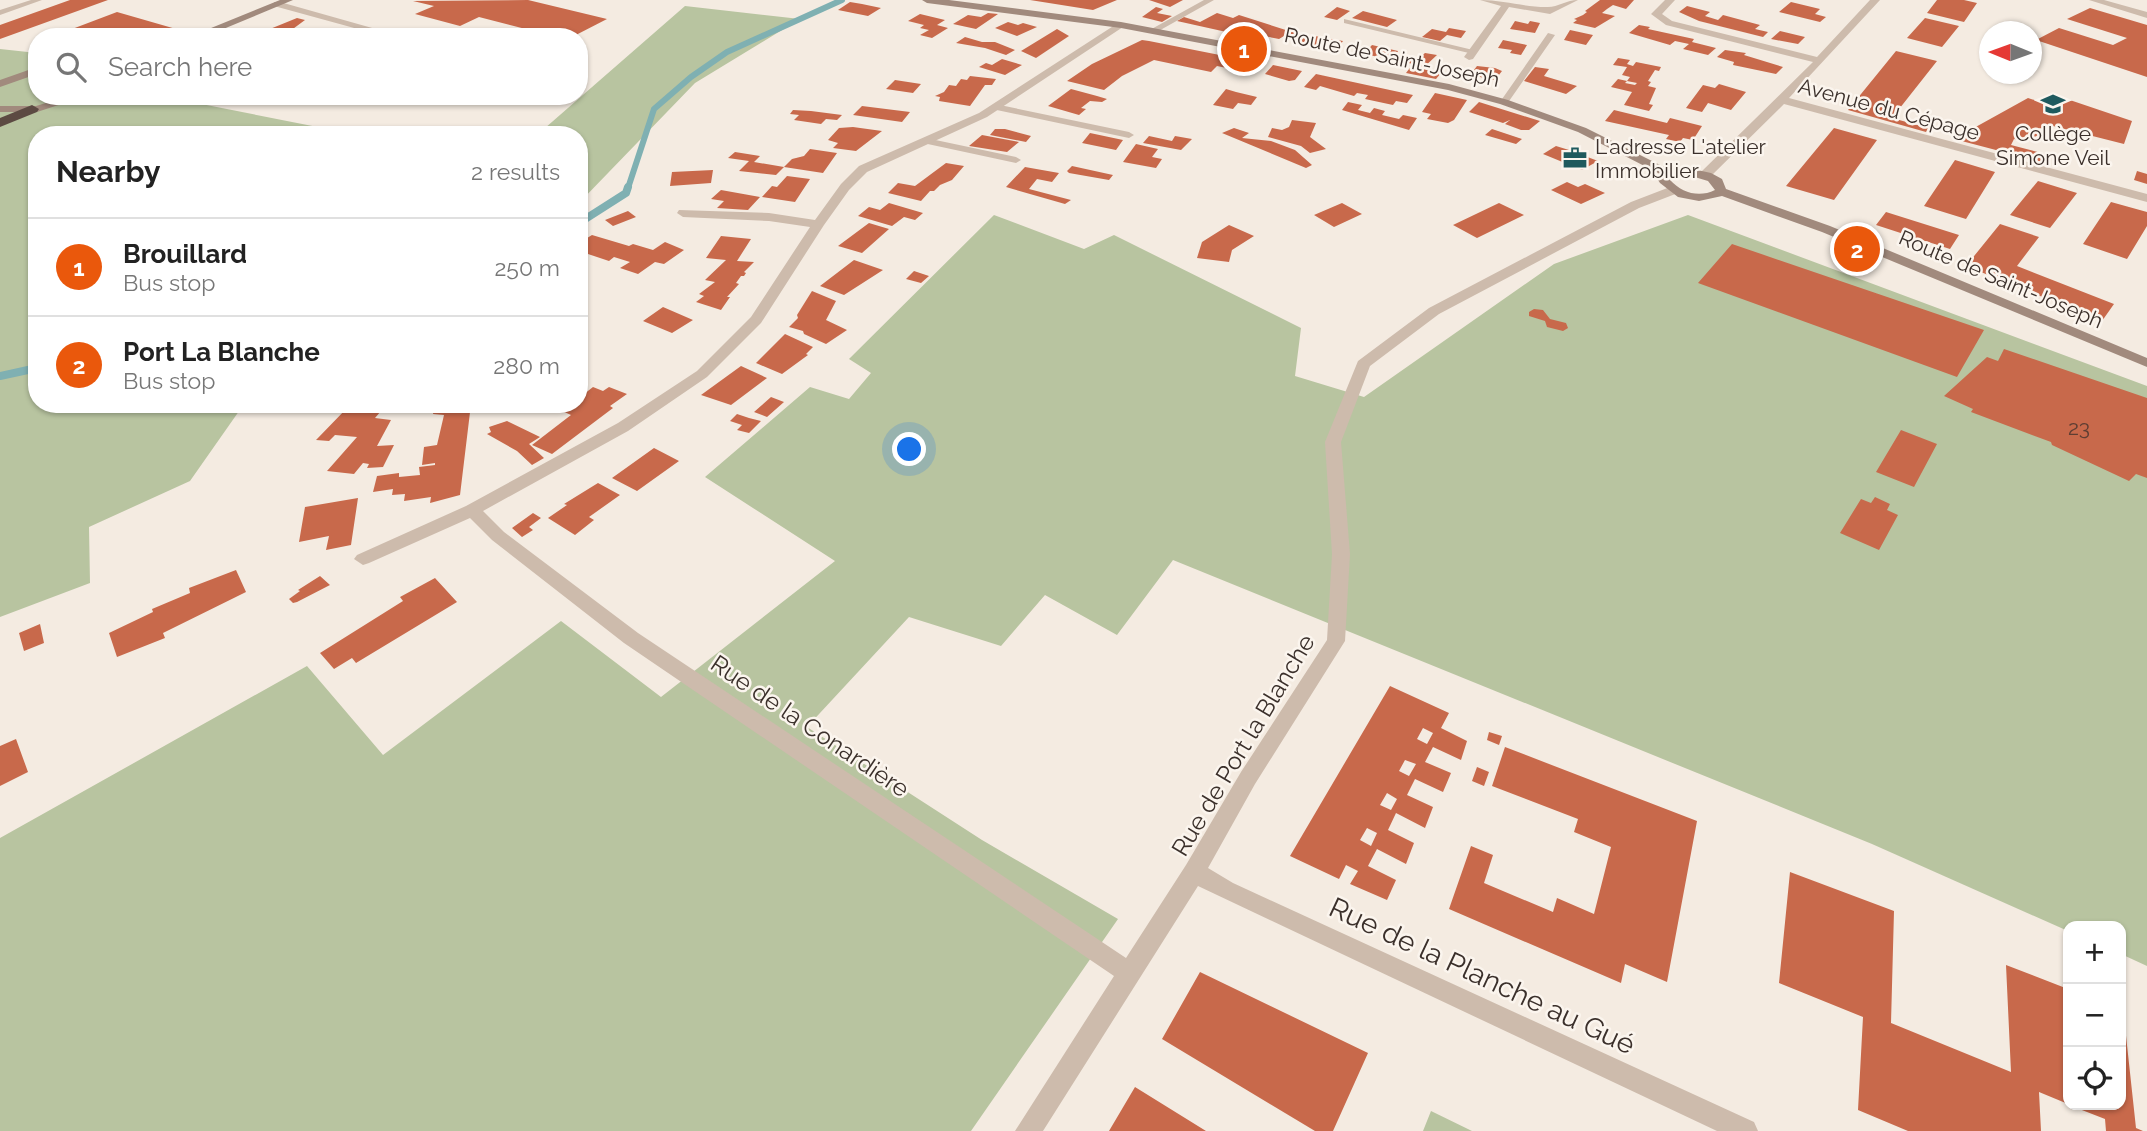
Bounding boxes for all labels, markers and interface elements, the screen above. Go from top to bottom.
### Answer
north arrow [1979,21,2042,84]
street label: Route de Saint-Joseph [1282,22,1502,92]
pin: 1 [1221,23,1267,75]
search box [28,28,588,105]
icon: search [52,48,90,86]
text: Search here [108,52,252,82]
street label: Avenue du Cépage [1796,73,1982,145]
school or university icon: Collège Simone Veil [2039,90,2067,118]
place label: Collège Simone Veil [1996,121,2110,170]
place label: L'adresse L'atelier Immobilier [1595,134,1766,183]
office icon: L'adresse L'atelier Immobilier [1561,144,1589,172]
text: Nearby [56,154,160,189]
text: 2 results [471,158,560,185]
pin: 2 [1834,223,1880,275]
street label: Route de Saint-Joseph [1895,225,2107,333]
text: Brouillard [123,239,247,269]
text: 1 [73,254,85,281]
text: 250 m [494,254,560,281]
text: Bus stop [123,269,215,296]
text: Port La Blanche [123,337,320,367]
text: 2 [73,352,85,379]
text: 280 m [493,352,560,379]
text: Bus stop [123,367,215,394]
house number: 23 [2068,415,2090,440]
your location [892,432,926,466]
street label: Rue de Port la Blanche [1165,629,1321,861]
street label: Rue de la Conardière [705,649,915,803]
street label: Rue de la Planche au Gué [1324,891,1640,1061]
map controls [2063,921,2126,1110]
button: + [2063,921,2126,984]
button: − [2063,984,2126,1047]
button: locate [2063,1047,2126,1110]

